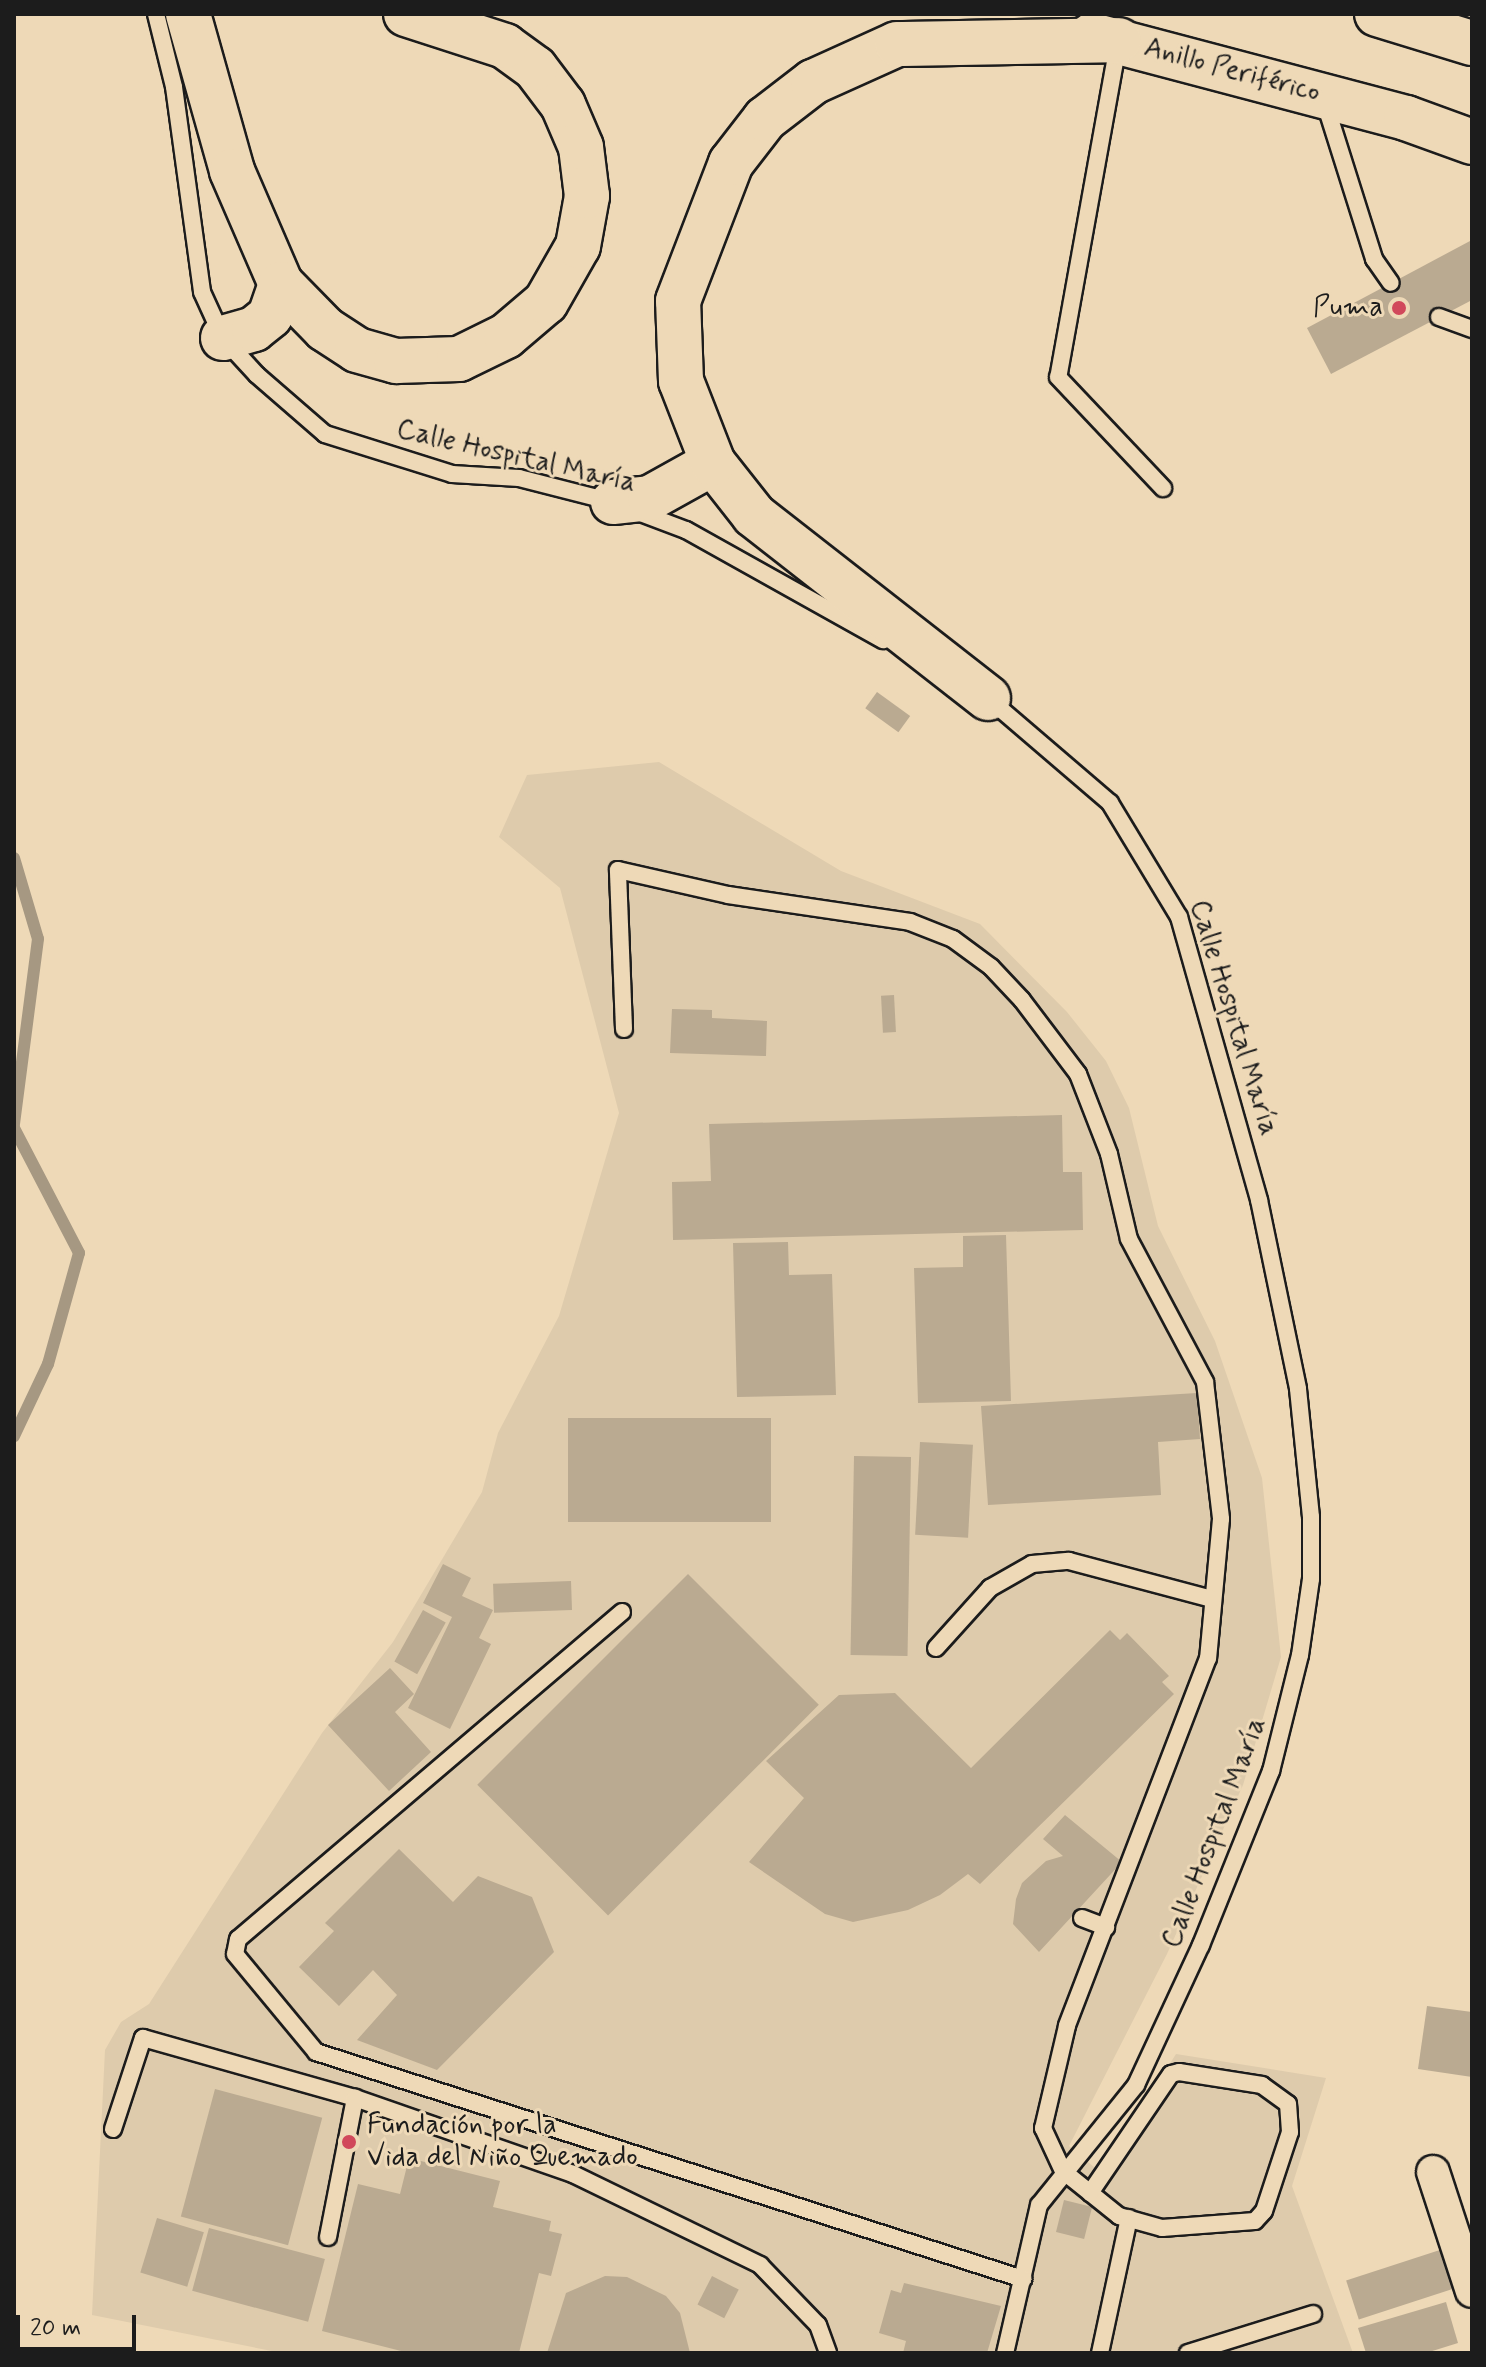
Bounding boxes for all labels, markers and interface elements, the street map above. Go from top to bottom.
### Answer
street label: Anillo Periférico [1140,31,1324,111]
place label: Puma [1313,291,1383,325]
marker: Puma [1390,299,1408,317]
street label: Calle Hospital María [391,413,641,501]
street label: Calle Hospital María [1181,895,1285,1141]
street label: Calle Hospital María [1155,1711,1275,1955]
place label: Fundación por la Vida del Niño Quemado [367,2109,643,2175]
marker: Fundación por la Vida del Niño Quemado [338,2131,360,2153]
scale bar [20,2299,140,2349]
text: 20 m [30,2313,81,2344]

